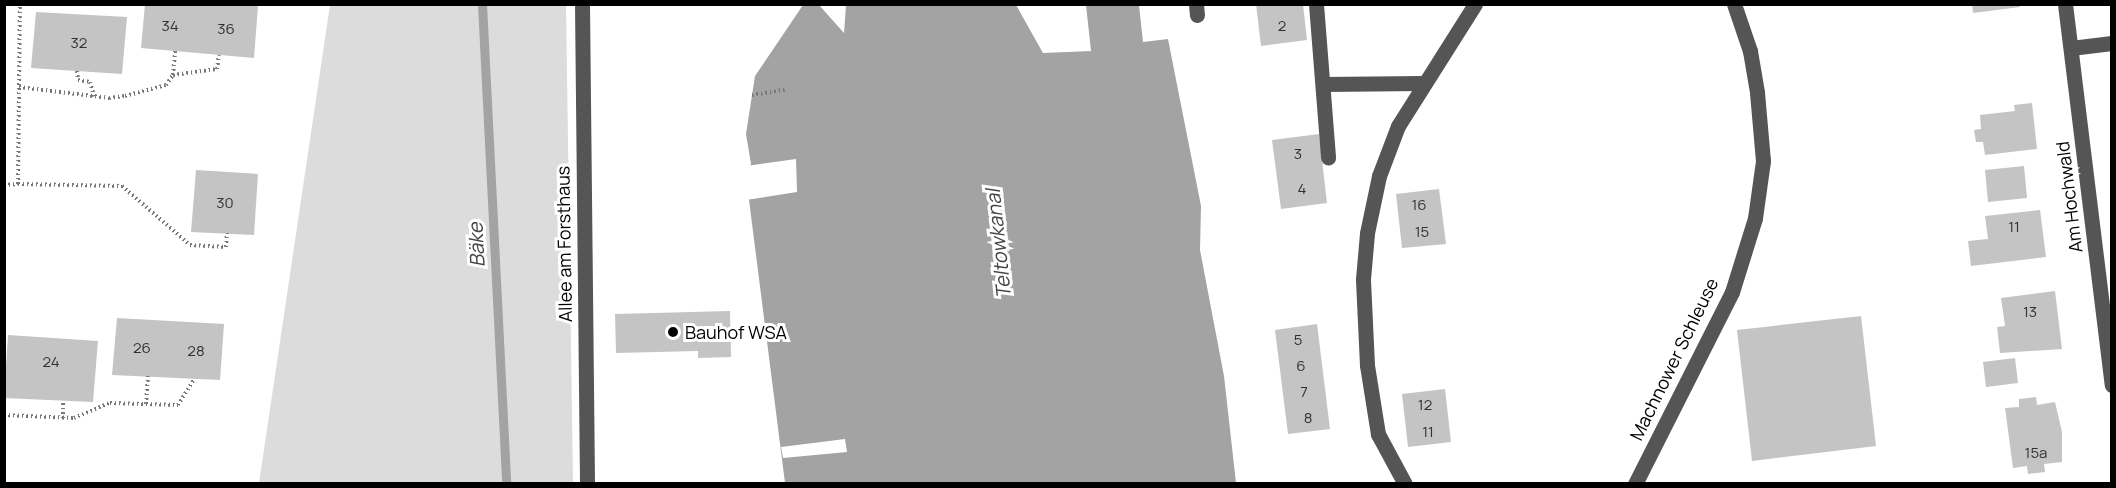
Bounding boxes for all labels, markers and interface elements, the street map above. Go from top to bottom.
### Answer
house number: 34 [161,17,179,35]
house number: 2 [1278,17,1286,35]
house number: 36 [217,20,235,38]
house number: 32 [71,34,87,52]
street label: Am Hochwald [2051,140,2087,254]
house number: 3 [1294,145,1302,163]
street label: Allee am Forsthaus [552,166,576,322]
house number: 4 [1298,180,1306,198]
water label: Teltowkanal [980,188,1016,300]
house number: 30 [216,194,234,212]
house number: 16 [1411,196,1427,214]
house number: 11 [2008,218,2020,236]
water label: Bäke [463,222,489,268]
house number: 15 [1415,223,1429,241]
street label: Machnower Schleuse [1625,274,1723,444]
house number: 13 [2023,303,2037,321]
place label: Bauhof WSA [685,321,787,343]
marker: Bauhof WSA [666,325,680,339]
house number: 5 [1294,331,1302,349]
house number: 26 [133,339,151,357]
house number: 28 [187,342,205,360]
house number: 24 [42,353,60,371]
house number: 6 [1296,357,1306,375]
house number: 7 [1300,383,1308,401]
house number: 12 [1418,396,1432,414]
house number: 8 [1304,409,1312,427]
house number: 11 [1422,423,1434,441]
house number: 15a [2025,444,2047,462]

